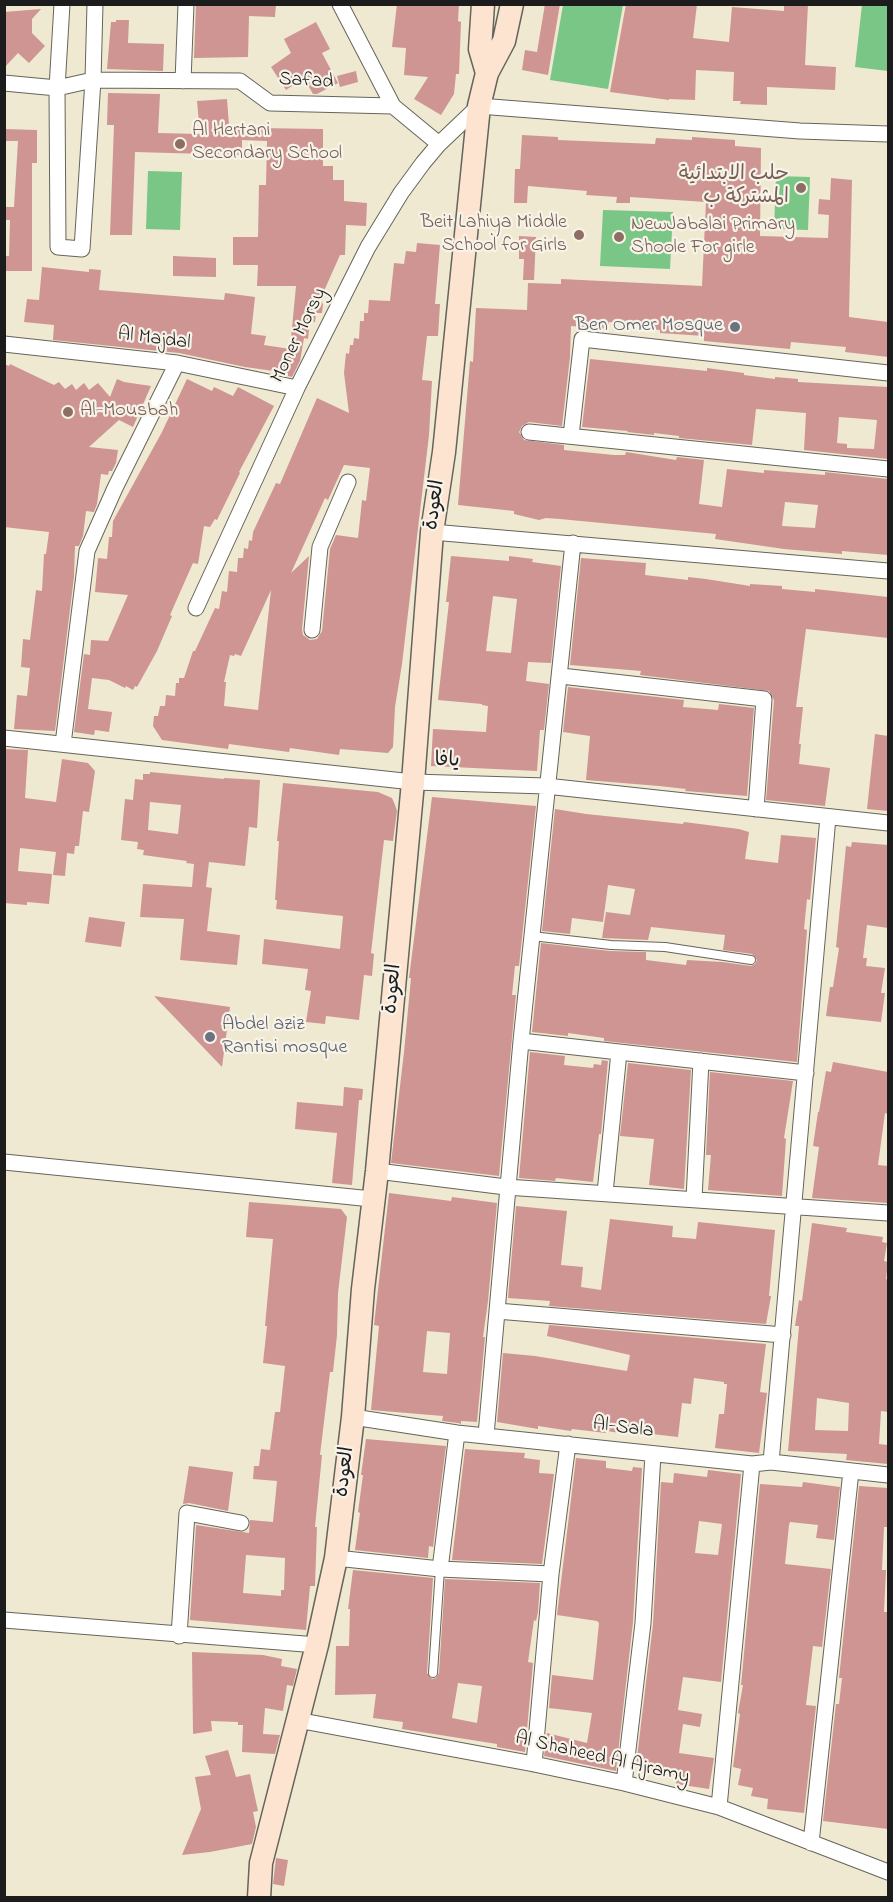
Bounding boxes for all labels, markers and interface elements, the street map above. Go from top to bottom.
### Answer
street label: Safad [278,69,334,95]
place label: Al Hertani Secondary School [192,120,342,167]
marker: Al Hertani Secondary School [173,137,187,151]
place label: حلب الابتدائية المشتركة ب [679,164,789,211]
marker: حلب الابتدائية المشتركة ب [794,181,808,195]
place label: Beit Lahiya Middle School for Girls [421,212,567,259]
place label: NewJabalai Primary Shoole For girle [631,214,795,261]
marker: Beit Lahiya Middle School for Girls [572,228,586,242]
marker: NewJabalai Primary Shoole For girle [612,230,626,244]
street label: Moner Morsy [267,285,333,387]
place label: Ben Omer Mosque [576,315,723,339]
marker: Ben Omer Mosque [728,320,742,334]
street label: Al Majdal [116,324,192,356]
place label: Al-Mousbah [80,400,178,424]
marker: Al-Mousbah [61,405,75,419]
street label: العودة [421,478,451,532]
street label: يافا [434,750,460,774]
street label: العودة [380,963,408,1015]
place label: Abdel aziz Rantisi mosque [222,1014,348,1061]
marker: Abdel aziz Rantisi mosque [203,1030,217,1044]
street label: Al-Sala [591,1413,655,1445]
street label: العودة [331,1446,361,1498]
street label: Al Shaheed Al Ajramy [513,1727,691,1791]

